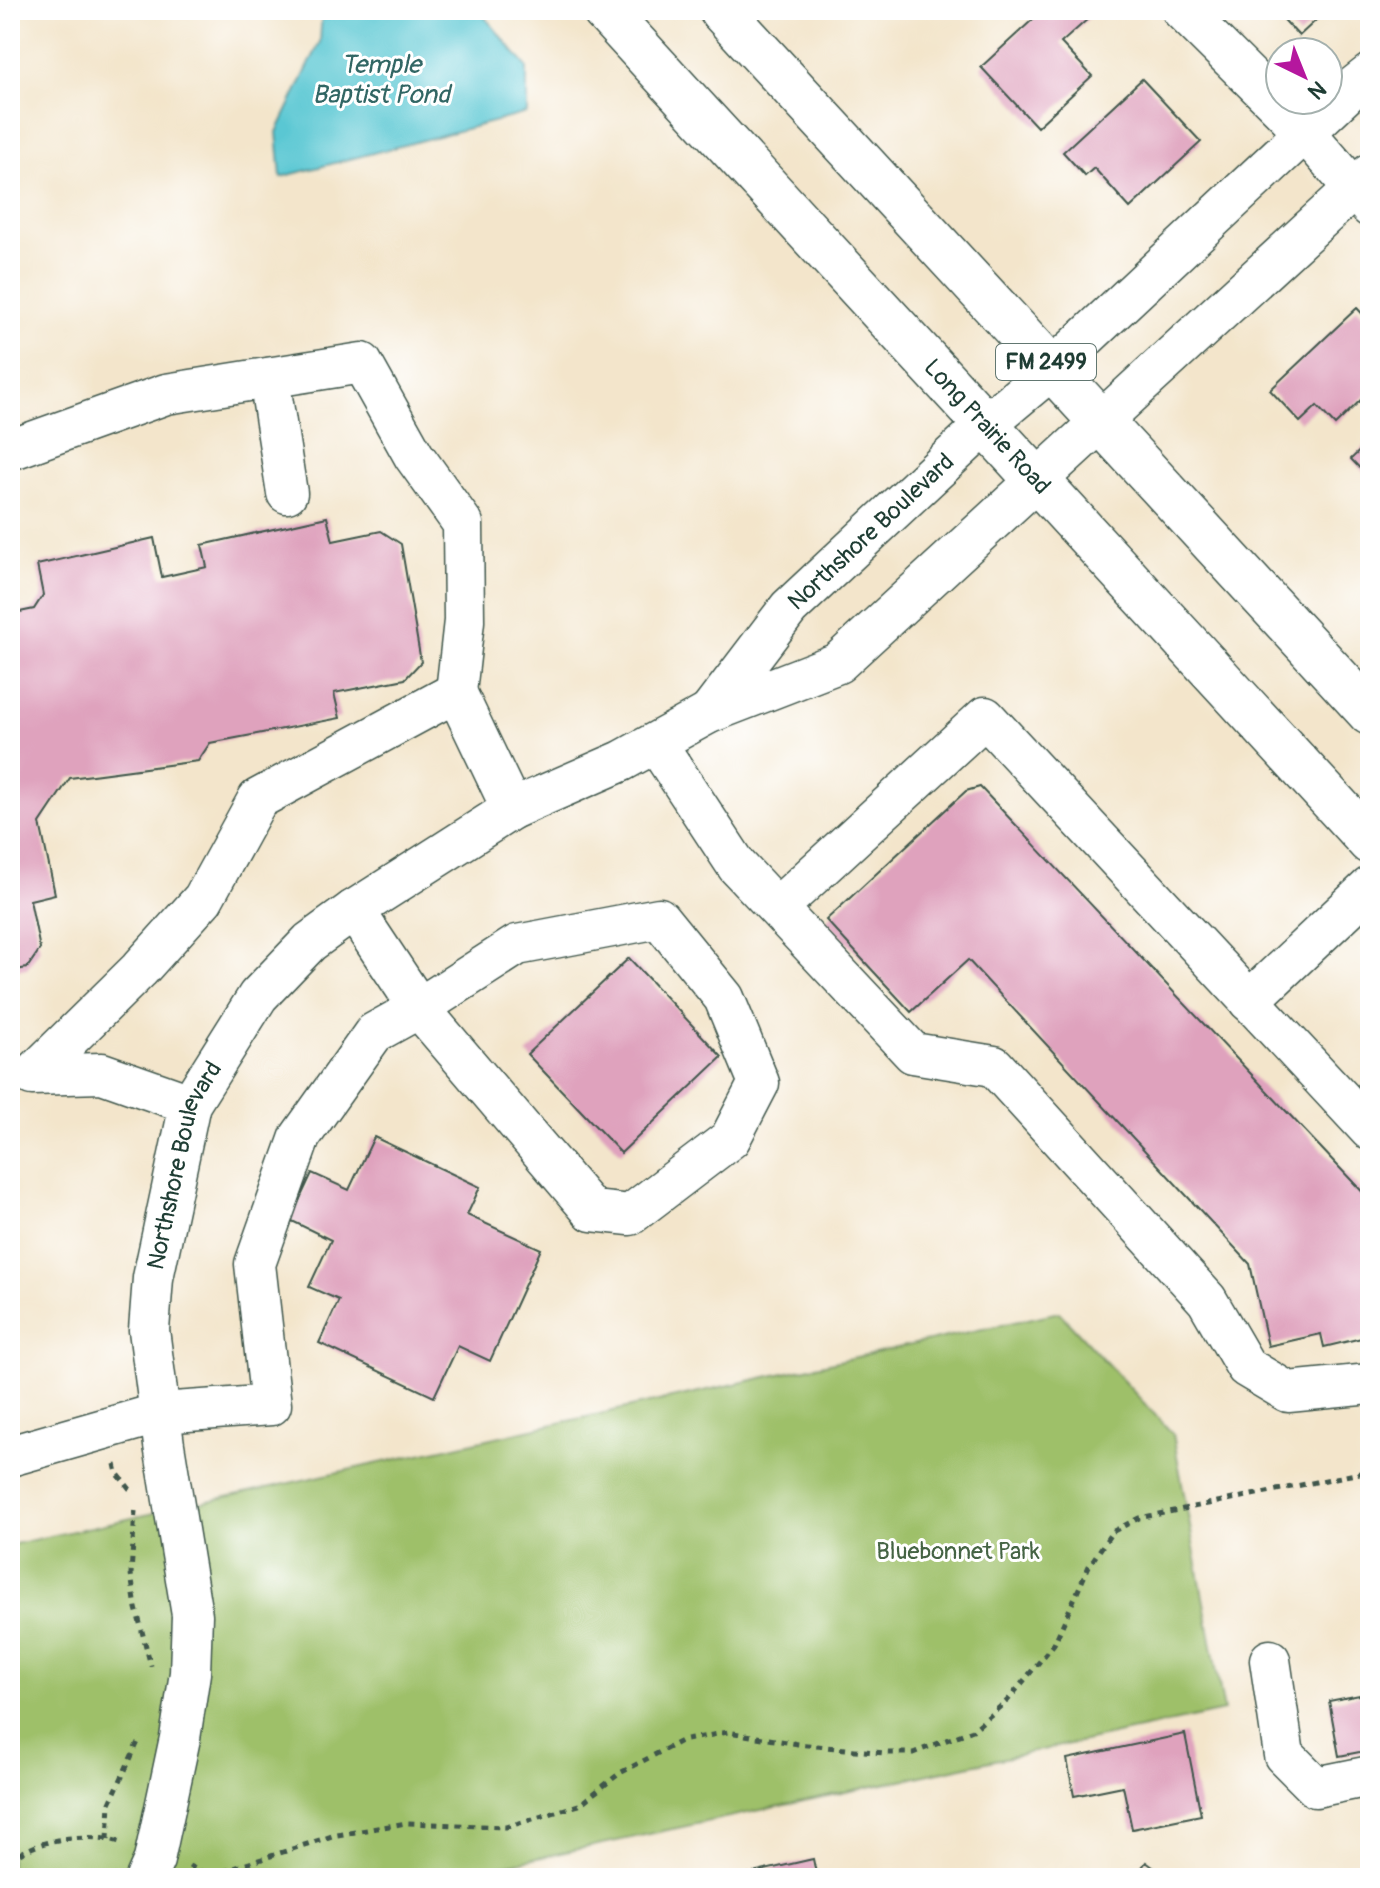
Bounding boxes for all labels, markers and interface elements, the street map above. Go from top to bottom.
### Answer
north arrow [1264,36,1344,116]
water label: Temple Baptist Pond [312,49,453,111]
text: N [1302,75,1332,105]
road number: FM 2499 [996,344,1096,380]
street label: Long Prairie Road [918,353,1057,500]
street label: Northshore Boulevard [782,447,960,616]
street label: Northshore Boulevard [141,1056,228,1272]
park label: Bluebonnet Park [876,1537,1040,1566]

